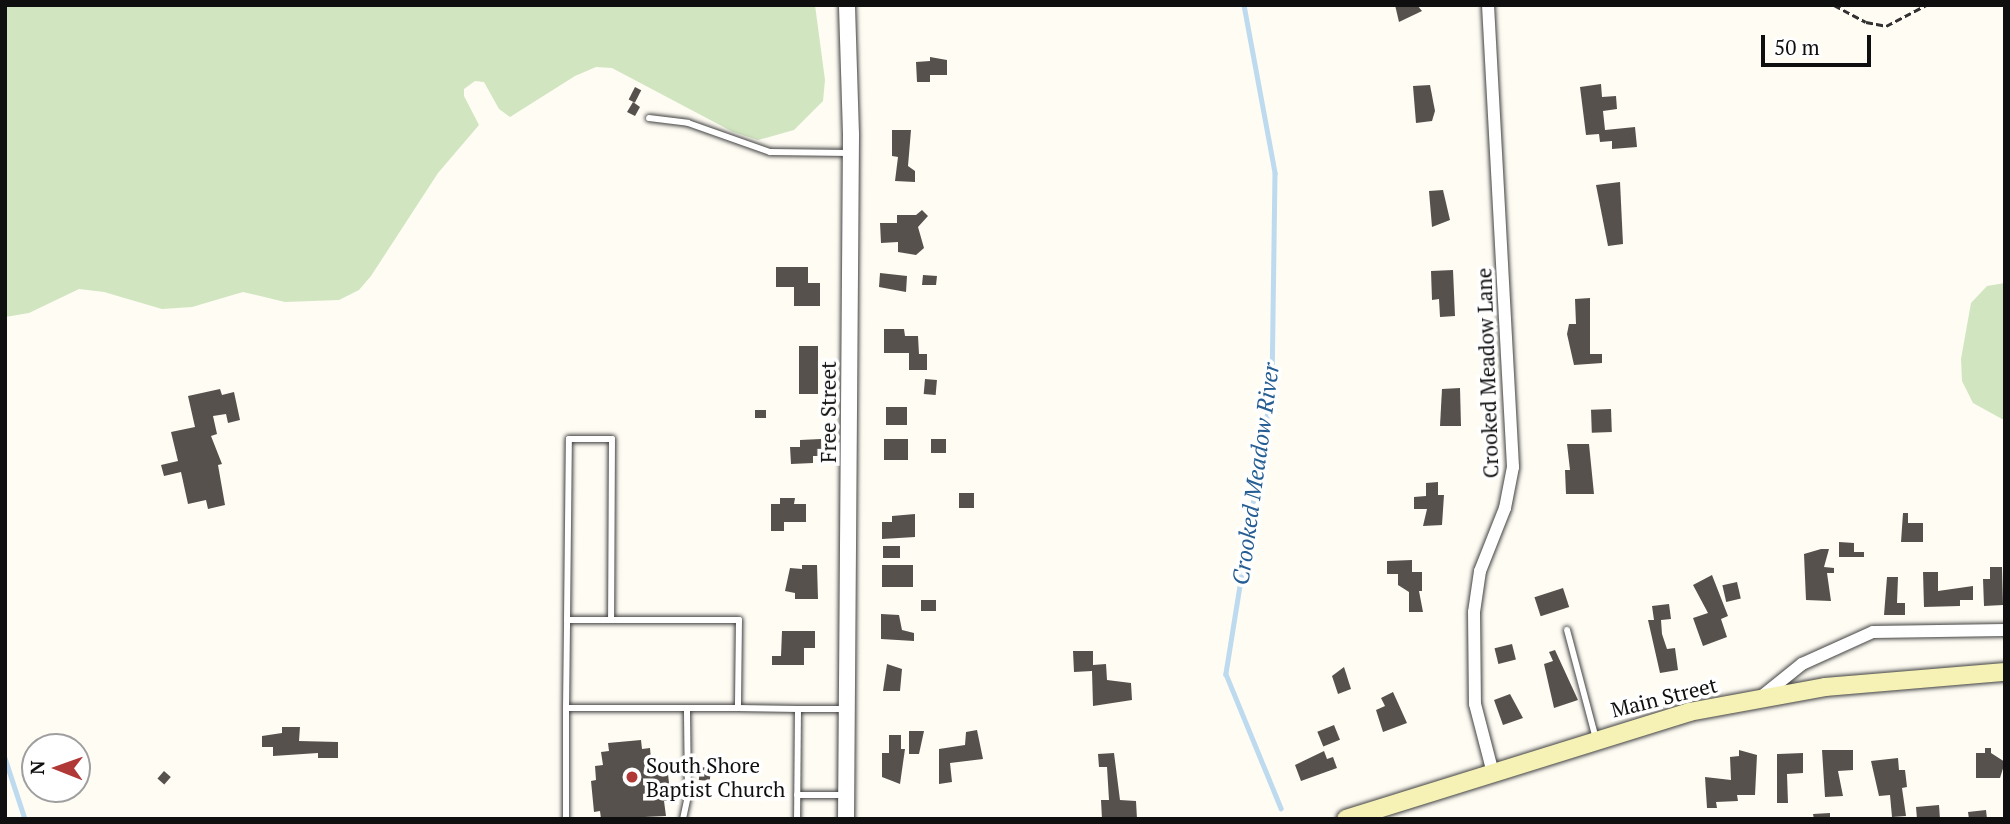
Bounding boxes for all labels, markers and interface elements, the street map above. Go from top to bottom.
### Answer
scale bar [1765,21,1875,65]
text: 50 m [1774,33,1820,61]
street label: Crooked Meadow Lane [1471,267,1503,479]
street label: Free Street [815,361,841,463]
water label: Crooked Meadow River [1227,361,1285,587]
street label: Main Street [1608,672,1720,722]
north arrow [21,733,91,803]
place label: South Shore Baptist Church [646,752,785,802]
text: N [24,760,49,775]
marker: South Shore Baptist Church [624,769,640,785]

